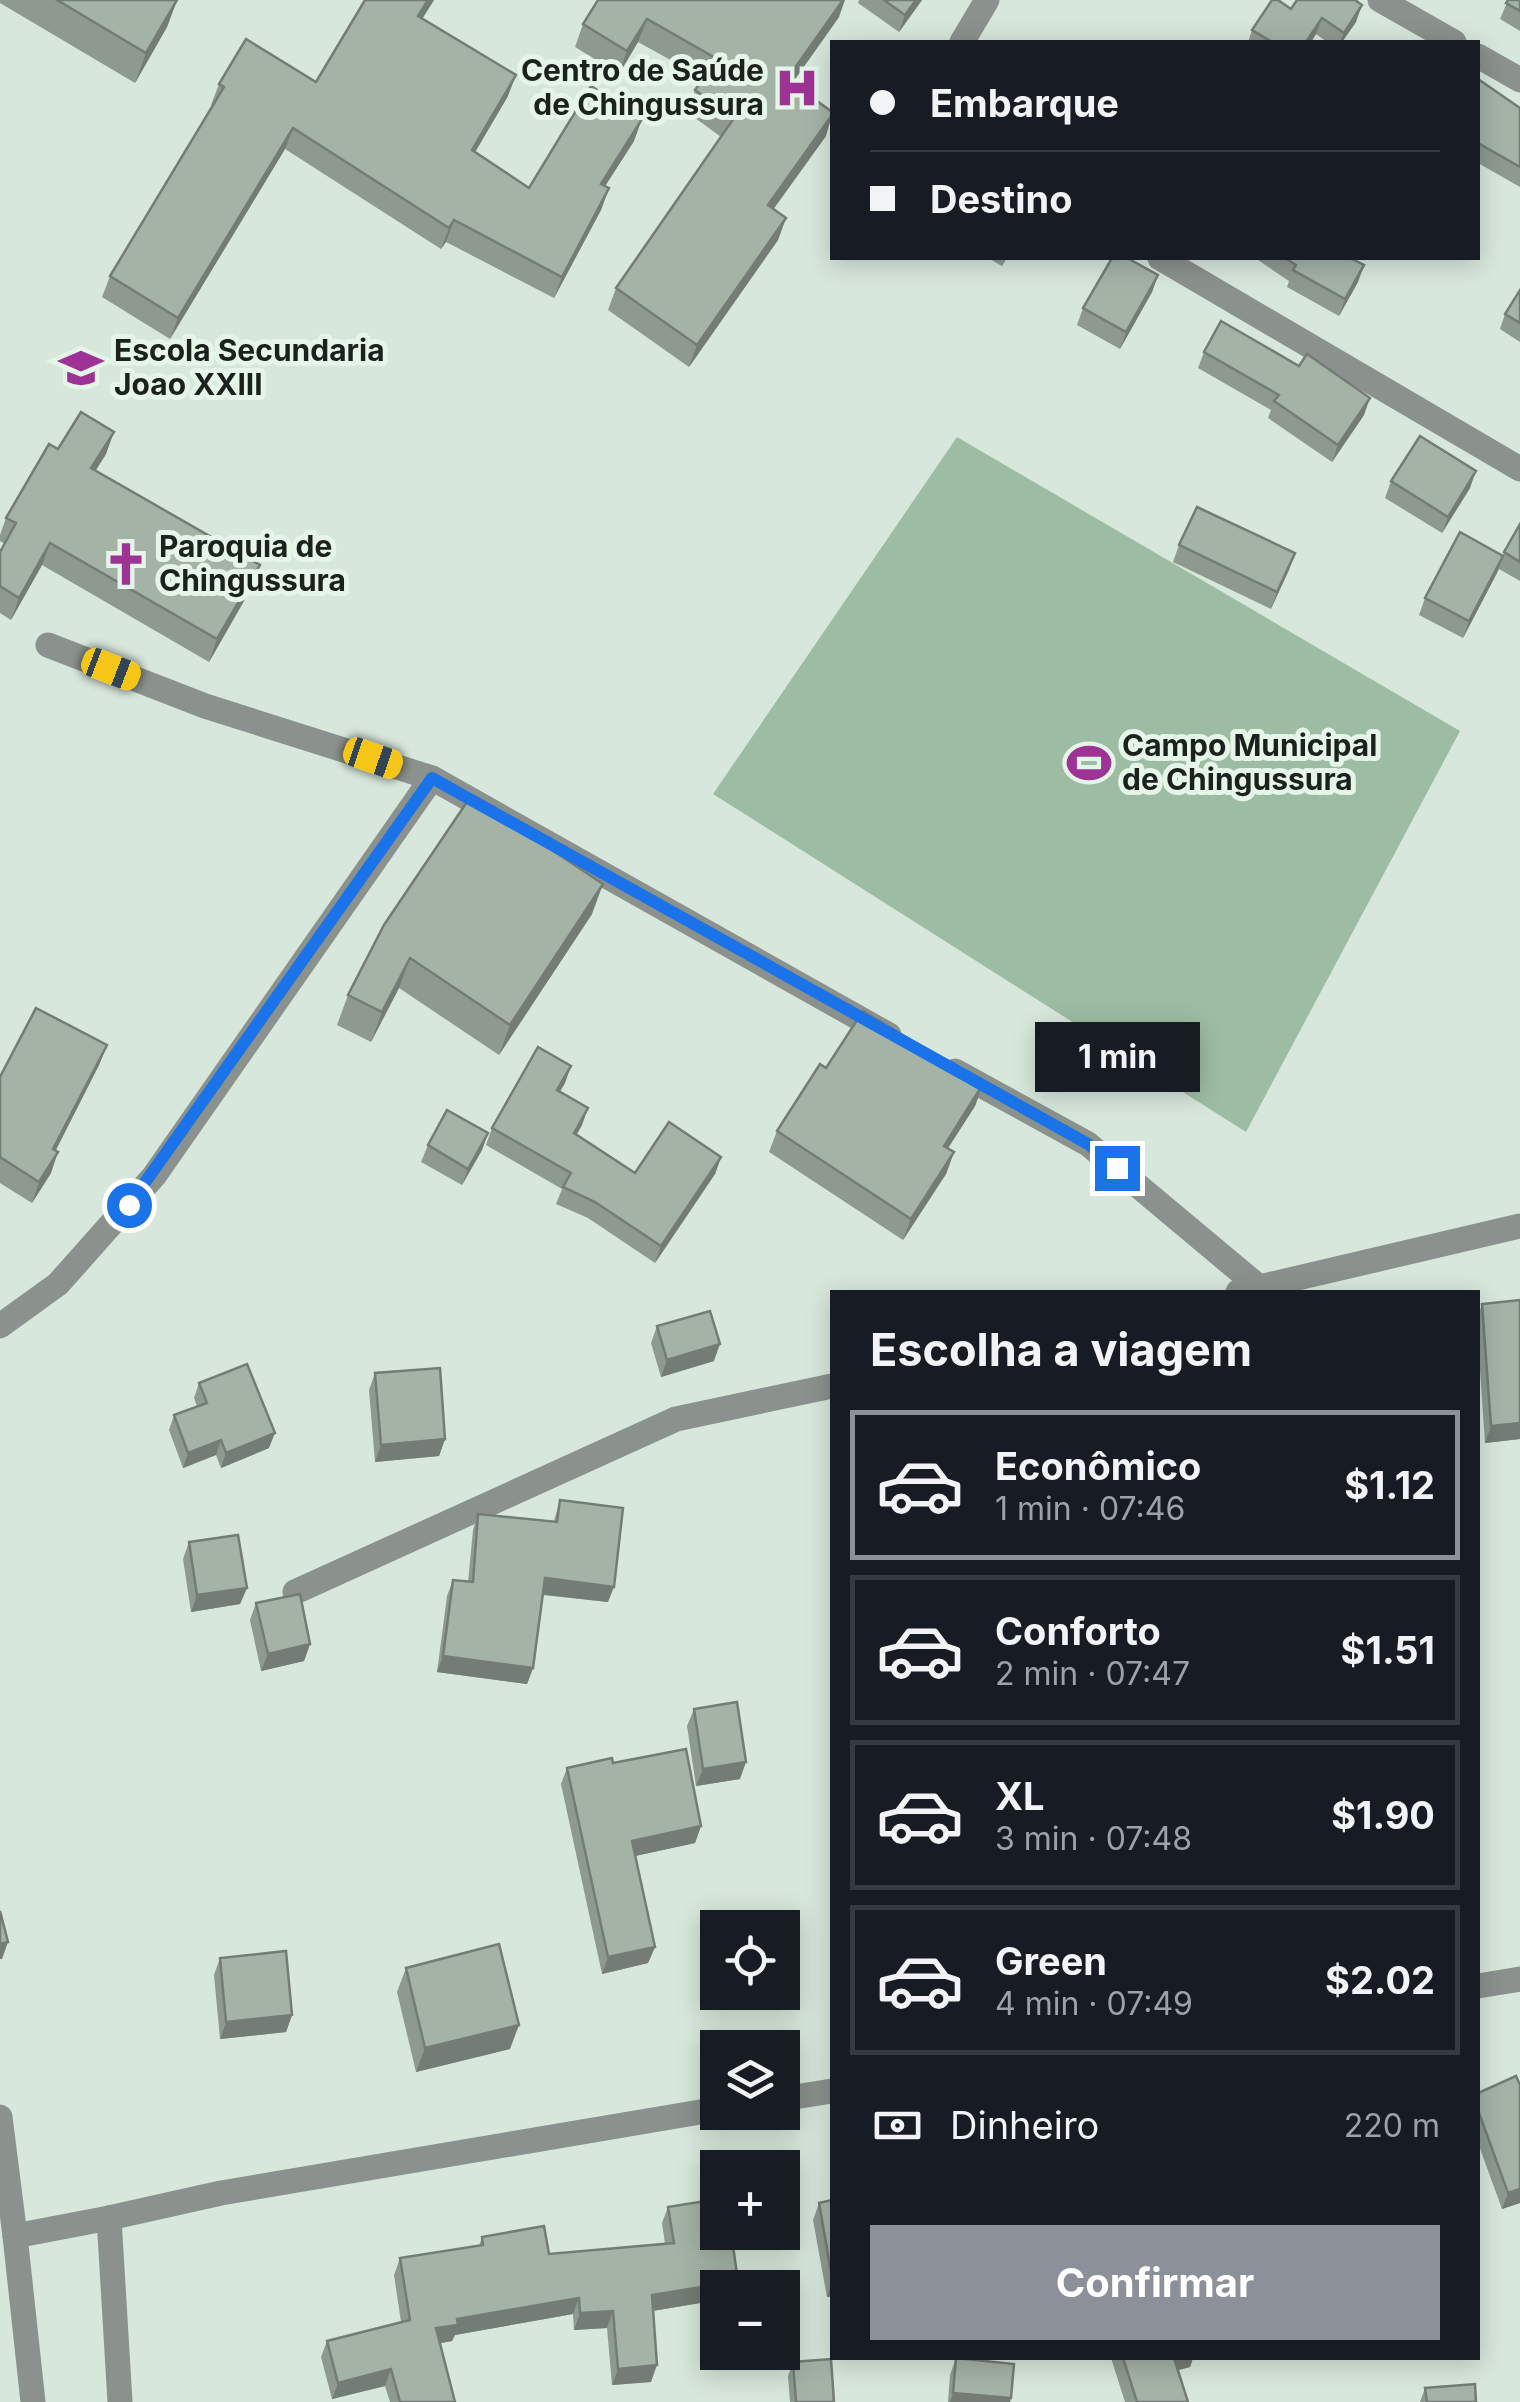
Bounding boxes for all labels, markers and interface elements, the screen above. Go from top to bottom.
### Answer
place label: Centro de Saúde de Chingussura [521,52,764,122]
hospital icon: Centro de Saúde de Chingussura [773,64,821,112]
text: Embarque [930,80,1119,126]
text: Destino [930,176,1073,222]
place label: Escola Secundaria Joao XXIII [114,332,385,402]
school or university icon: Escola Secundaria Joao XXIII [57,344,105,392]
place label: Paroquia de Chingussura [159,528,346,598]
church icon: Paroquia de Chingussura [102,540,150,588]
car [78,644,144,694]
place label: Campo Municipal de Chingussura [1122,727,1377,797]
car [340,734,406,782]
sports icon: Campo Municipal de Chingussura [1065,739,1113,787]
callout: 1 min [1034,1023,1200,1093]
text: 1 min [1078,1037,1157,1076]
route end [1095,1146,1140,1191]
route start [107,1183,152,1228]
text: Escolha a viagem [870,1322,1252,1377]
icon: car [875,1440,965,1530]
text: Econômico [995,1443,1201,1489]
text: $1.12 [1344,1462,1435,1508]
text: 1 min · 07:46 [995,1489,1185,1528]
icon: car [875,1605,965,1695]
text: Conforto [995,1608,1161,1654]
text: $1.51 [1341,1627,1435,1673]
text: 2 min · 07:47 [995,1654,1190,1693]
icon: car [875,1770,965,1860]
text: XL [995,1773,1045,1819]
text: $1.90 [1331,1792,1435,1838]
text: 3 min · 07:48 [995,1819,1192,1858]
map controls [700,1910,800,2370]
button: locate [700,1910,800,2010]
icon: car [875,1935,965,2025]
text: Green [995,1938,1107,1984]
text: $2.02 [1325,1957,1435,2003]
text: 4 min · 07:49 [995,1984,1193,2023]
button: layers [700,2030,800,2130]
icon: cash [870,2098,925,2153]
text: Dinheiro [950,2102,1099,2148]
text: 220 m [1344,2106,1440,2145]
button: + [700,2150,800,2250]
button: Confirmar [870,2225,1440,2340]
button: − [700,2270,800,2370]

